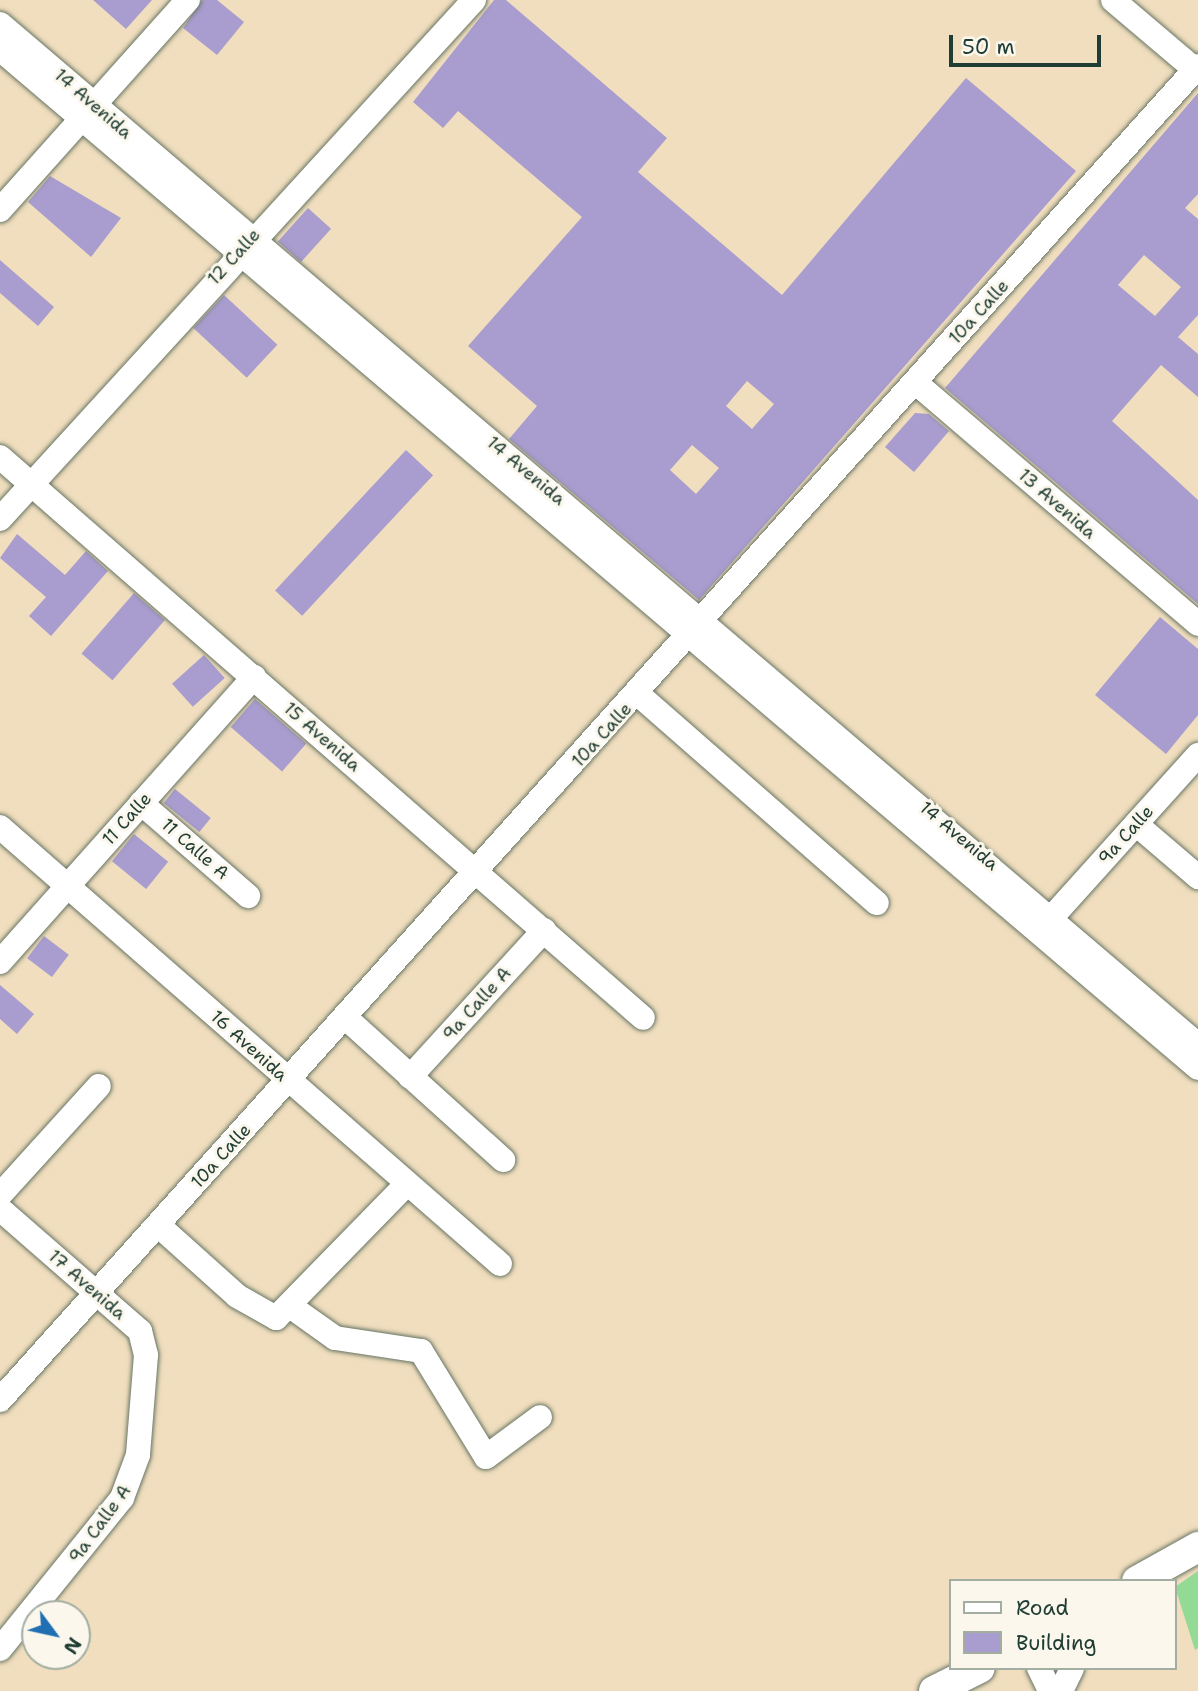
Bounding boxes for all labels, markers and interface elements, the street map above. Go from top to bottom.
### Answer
scale bar [953,21,1105,65]
text: 50 m [962,33,1015,61]
street label: 14 Avenida [50,64,136,144]
street label: 12 Calle [203,224,265,290]
street label: 10a Calle [944,275,1014,349]
street label: 14 Avenida [482,432,570,510]
street label: 13 Avenida [1014,464,1100,544]
street label: 15 Avenida [279,698,365,776]
street label: 10a Calle [567,698,637,772]
street label: 11 Calle [98,788,156,850]
street label: 14 Avenida [915,797,1003,875]
street label: 9a Calle [1094,801,1158,869]
street label: 11 Calle A [157,814,233,884]
street label: 9a Calle A [438,963,516,1045]
street label: 16 Avenida [206,1006,292,1086]
street label: 10a Calle [186,1119,256,1193]
street label: 17 Avenida [44,1245,130,1325]
street label: 9a Calle A [64,1481,136,1567]
legend [950,1579,1177,1670]
text: Road [1016,1594,1069,1622]
north arrow [21,1600,91,1670]
text: Building [1016,1629,1096,1657]
text: N [58,1632,87,1659]

